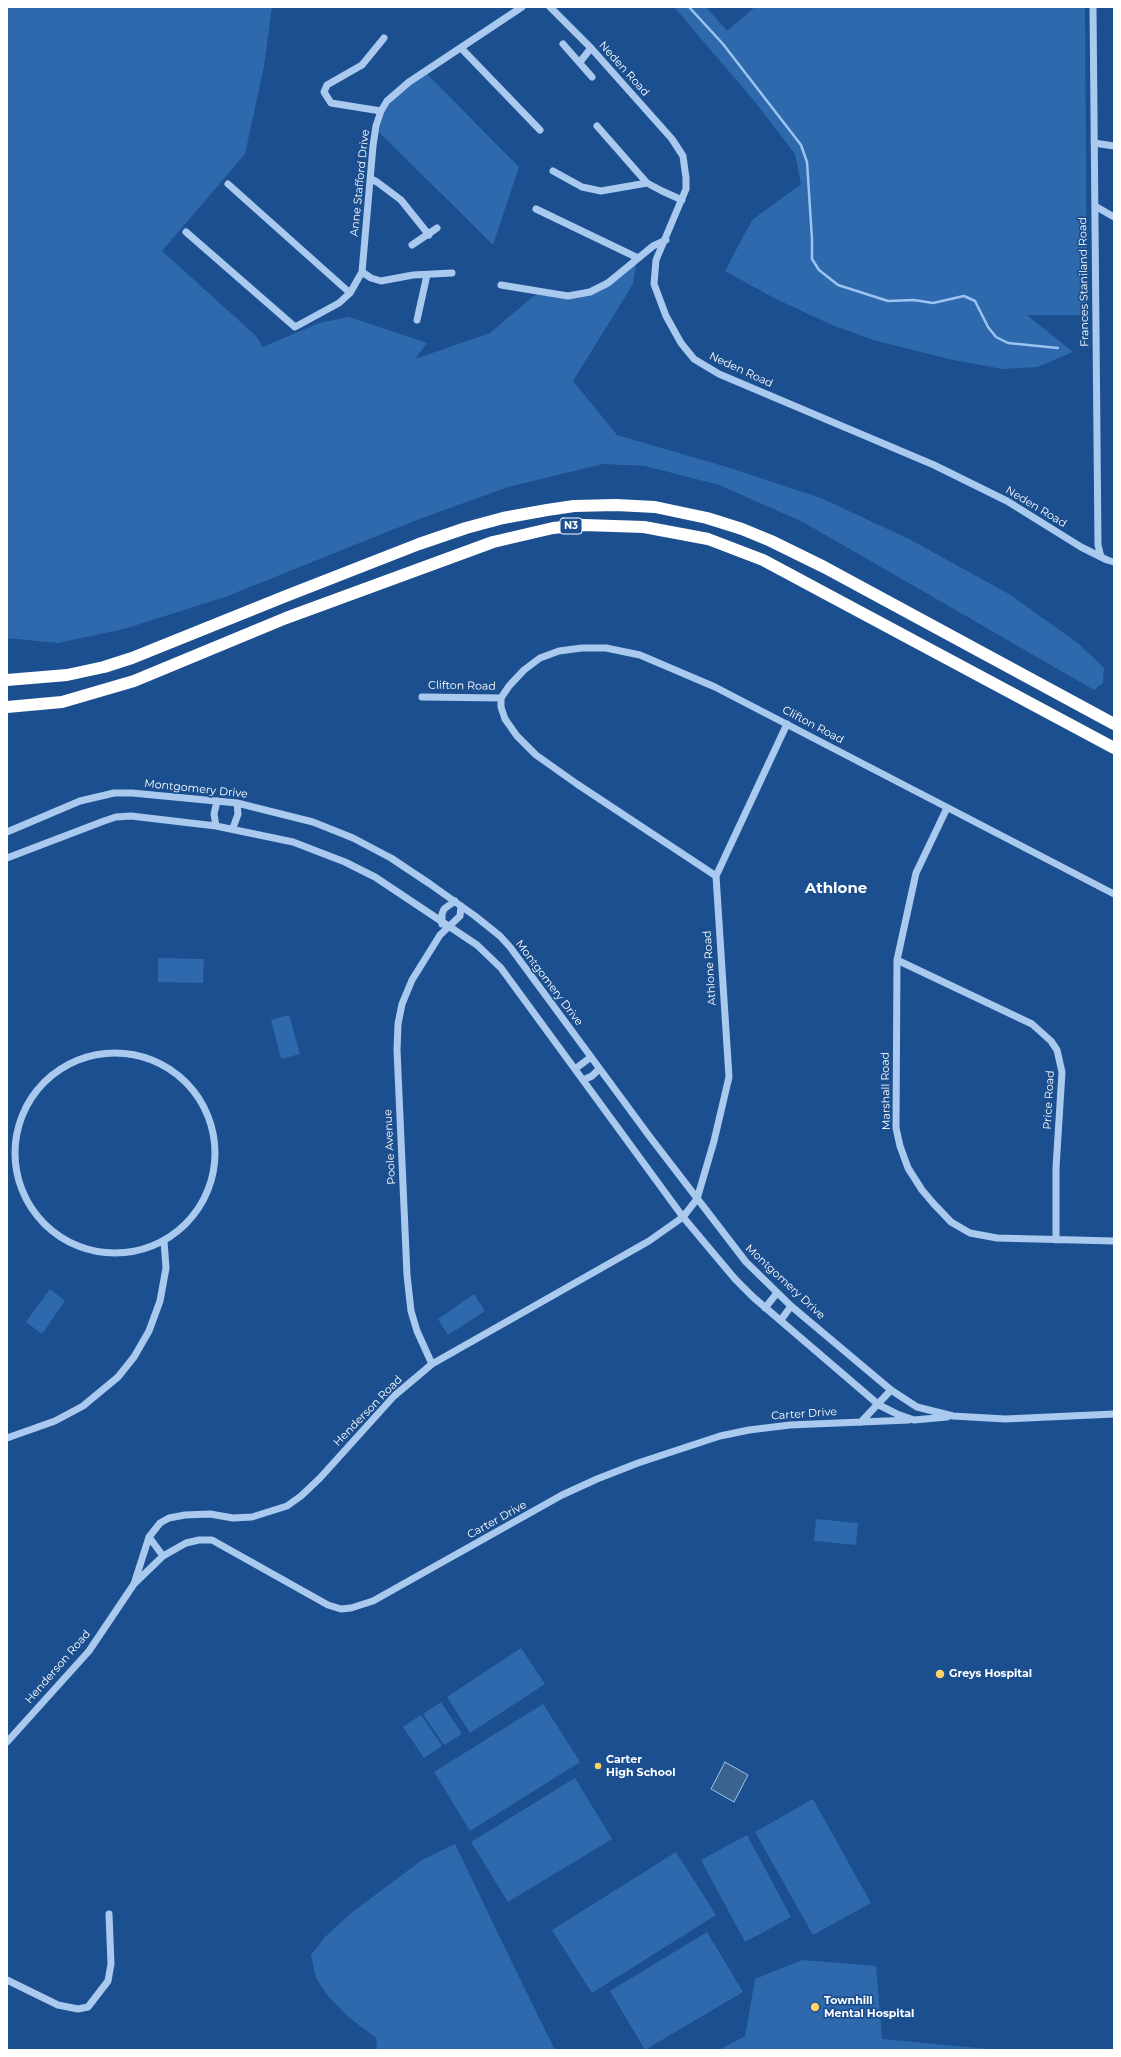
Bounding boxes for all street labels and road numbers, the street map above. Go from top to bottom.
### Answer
street label: Neden Road [596,39,652,99]
street label: Anne Stafford Drive [348,129,372,237]
street label: Frances Staniland Road [1076,217,1092,347]
street label: Neden Road [707,349,775,391]
street label: Neden Road [1003,484,1069,530]
road number: N3 [560,518,582,534]
street label: Clifton Road [428,679,496,693]
street label: Clifton Road [780,703,846,747]
street label: Montgomery Drive [144,777,248,801]
street label: Athlone Road [701,930,719,1006]
street label: Montgomery Drive [512,938,586,1028]
street label: Marshall Road [879,1052,893,1130]
street label: Price Road [1041,1070,1057,1130]
street label: Poole Avenue [381,1109,399,1185]
street label: Montgomery Drive [743,1242,827,1322]
street label: Henderson Road [331,1373,405,1449]
street label: Carter Drive [771,1405,837,1423]
street label: Carter Drive [465,1498,529,1542]
street label: Henderson Road [23,1628,93,1706]

